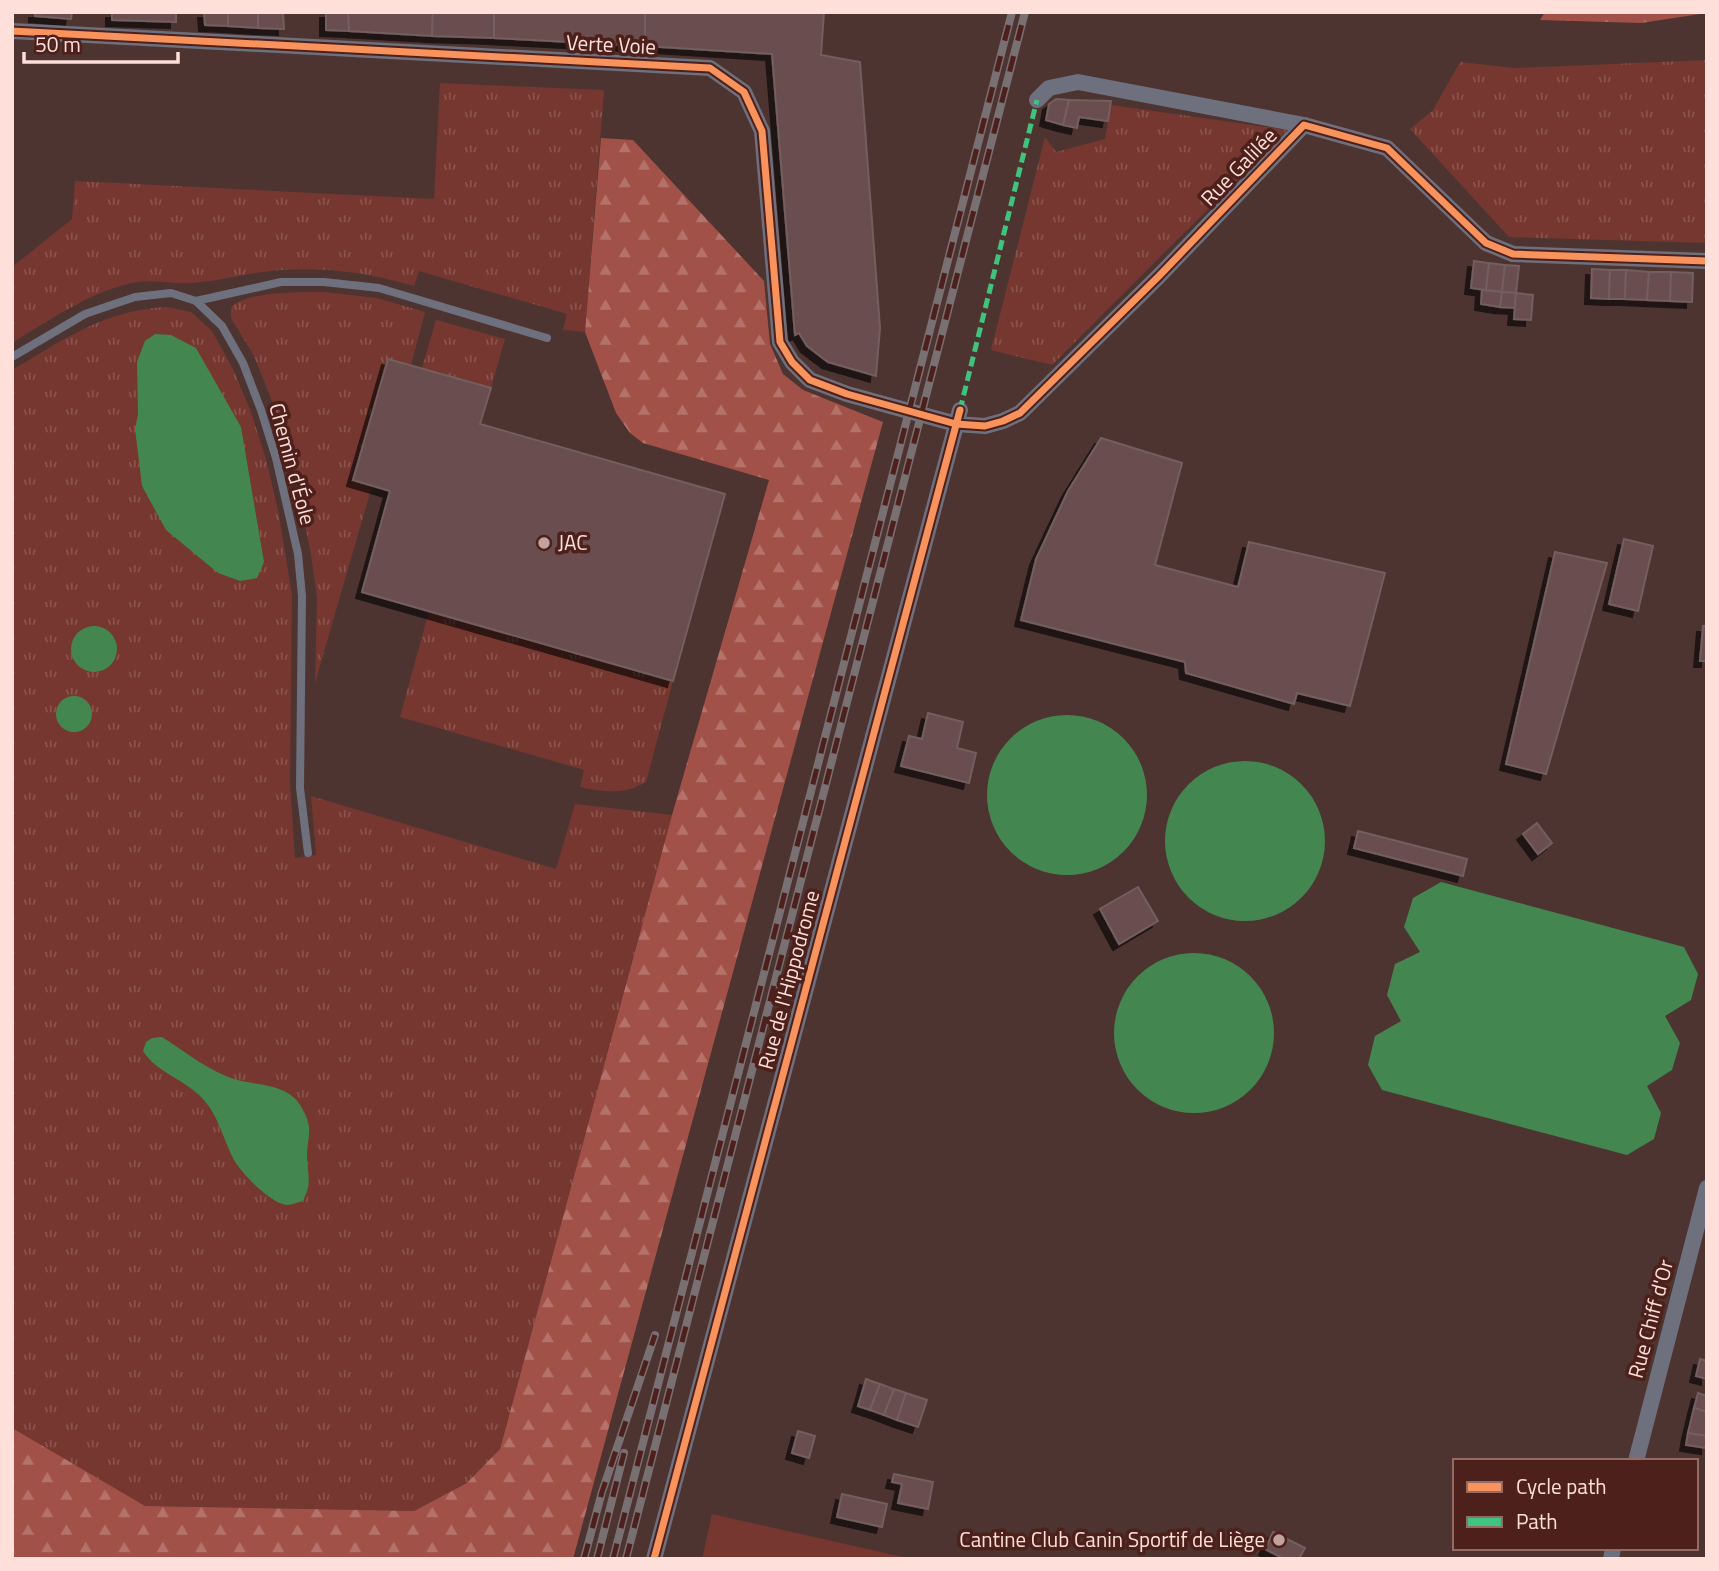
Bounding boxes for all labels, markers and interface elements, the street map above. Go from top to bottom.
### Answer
scale bar [24,21,178,65]
street label: Verte Voie [565,26,657,62]
text: 50 m [35,28,81,60]
street label: Rue Galilée [1193,120,1284,213]
street label: Chemin d'Éole [261,399,325,528]
place label: JAC [558,526,588,558]
marker: JAC [536,535,552,551]
street label: Rue de l'Hippodrome [749,887,827,1073]
street label: Rue Chiff d'Or [1619,1256,1681,1382]
legend [1453,1459,1698,1550]
text: Cycle path [1516,1470,1607,1502]
text: Path [1516,1505,1558,1537]
place label: Cantine Club Canin Sportif de Liège [959,1523,1265,1555]
marker: Cantine Club Canin Sportif de Liège [1271,1532,1287,1548]

